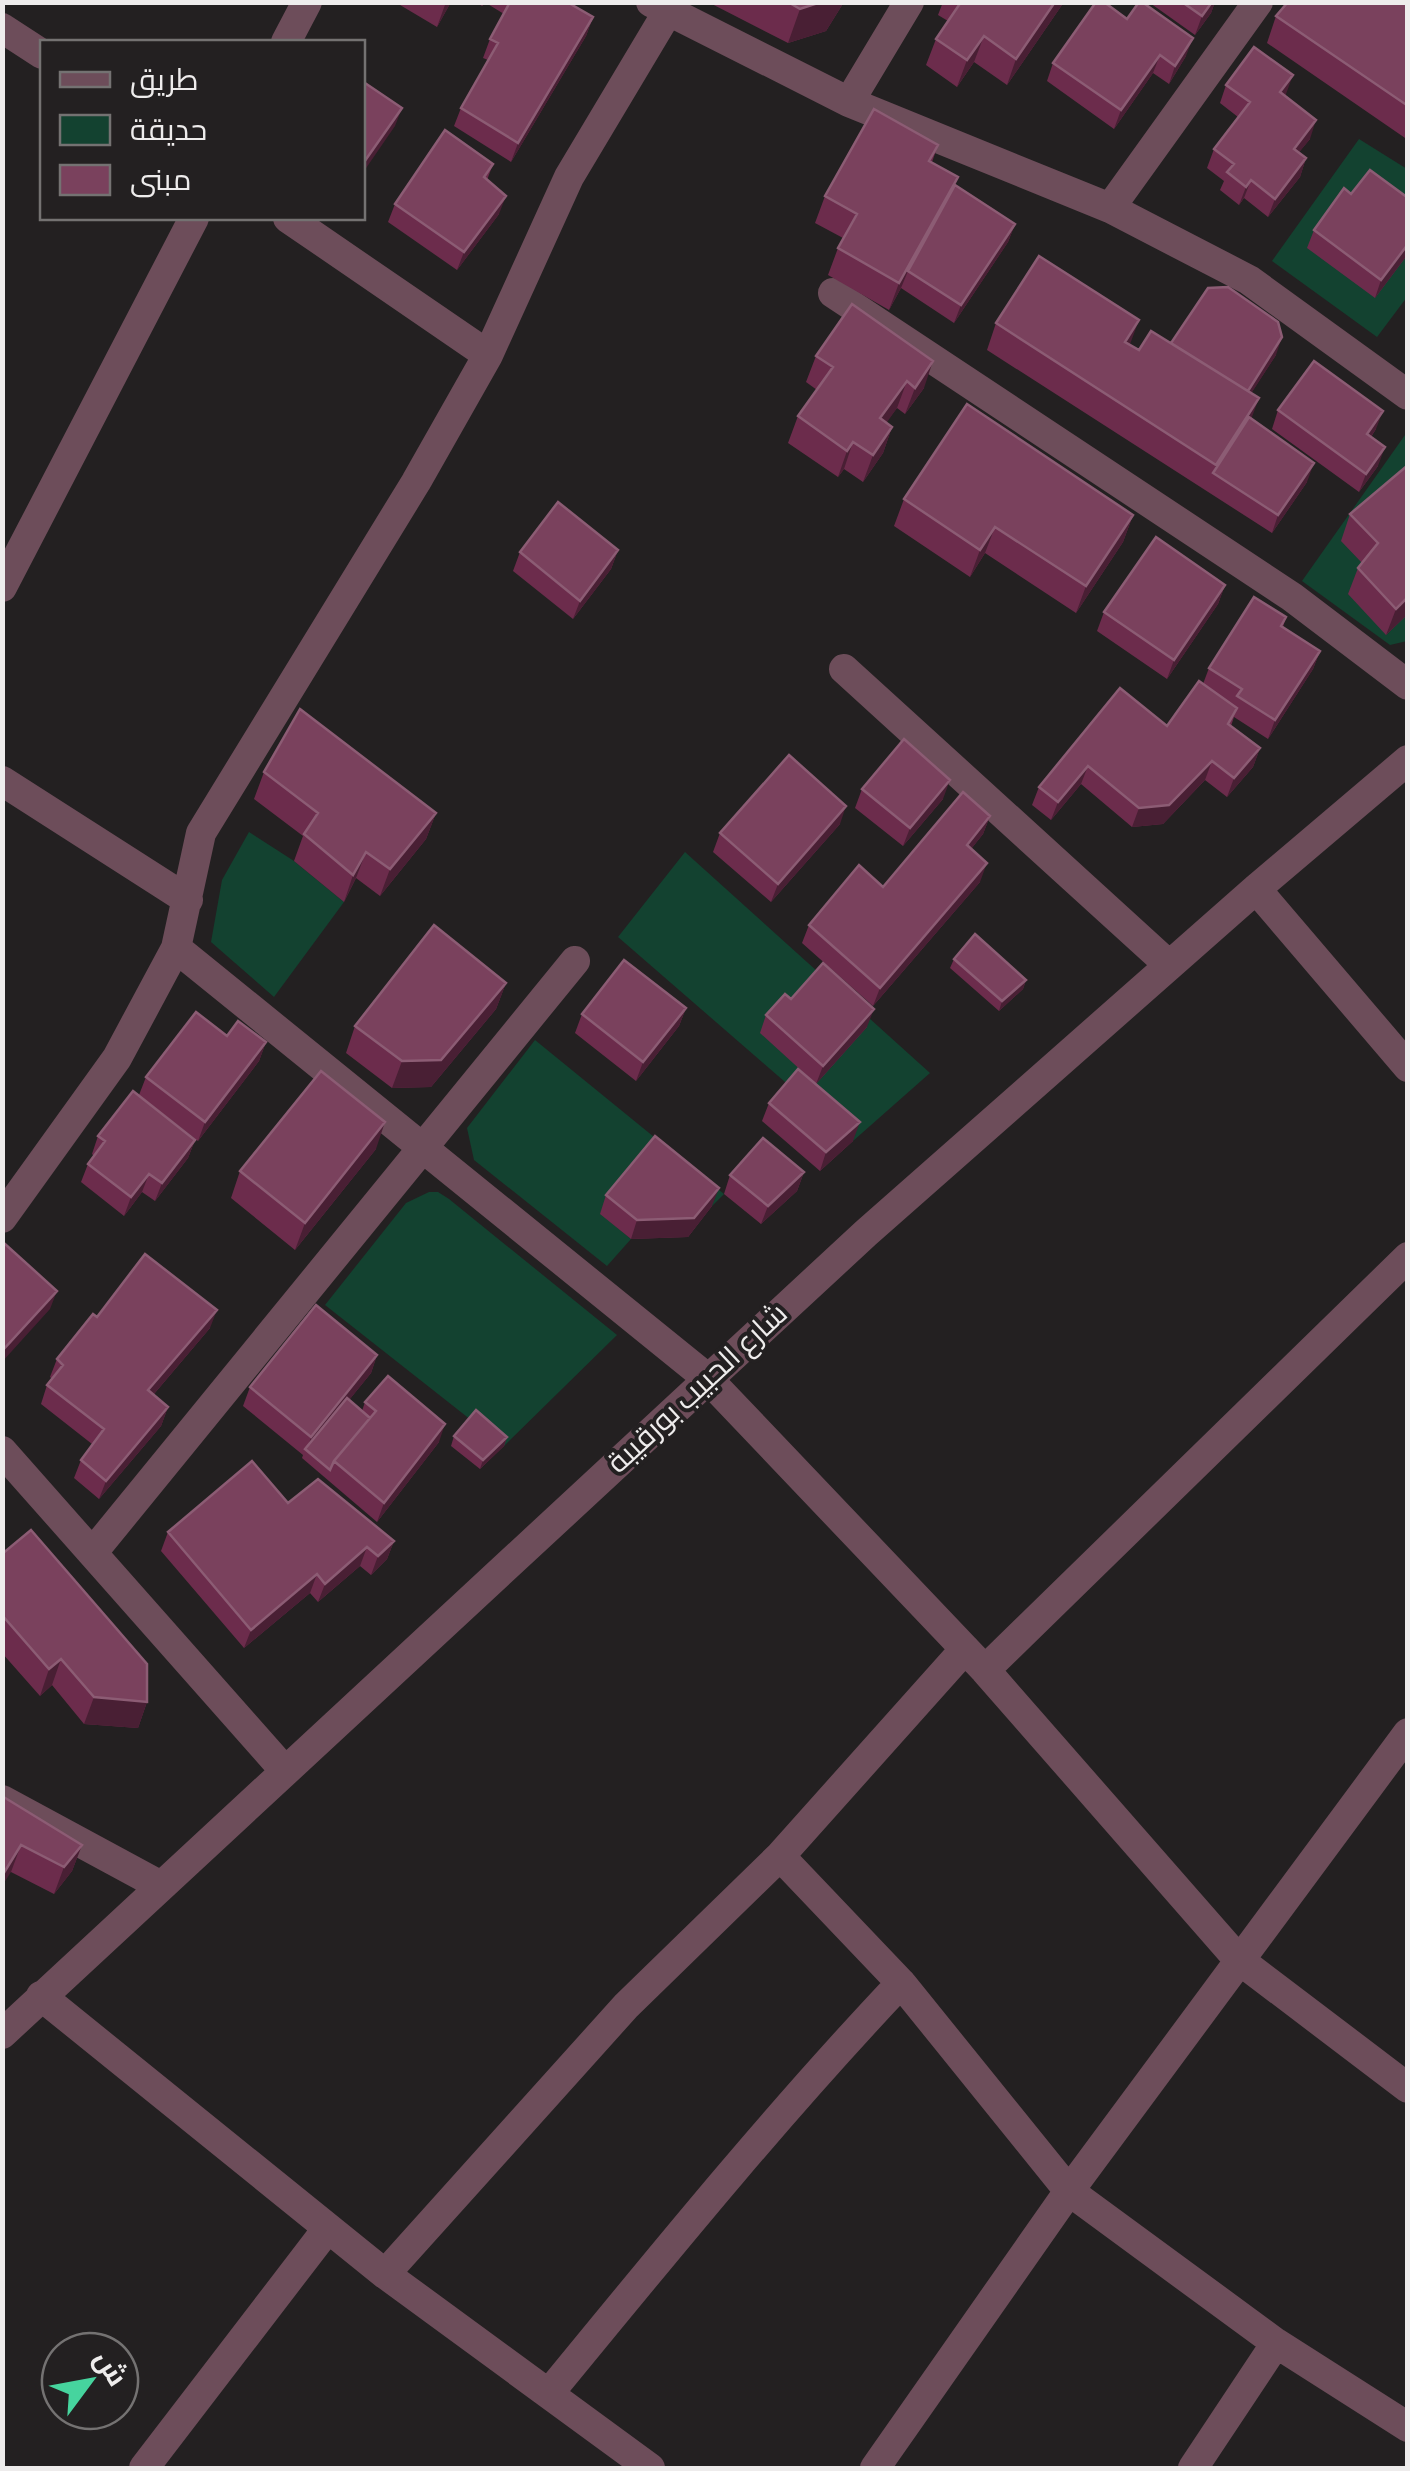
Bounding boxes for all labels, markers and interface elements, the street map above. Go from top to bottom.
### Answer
legend [40,40,365,220]
text: طريق [130,62,199,98]
text: حديقة [130,112,207,148]
text: مبنى [130,162,191,198]
street label: شارع الحبيب بورقيبة [599,1295,796,1482]
north arrow [40,2331,140,2431]
text: ش [87,2344,134,2392]

